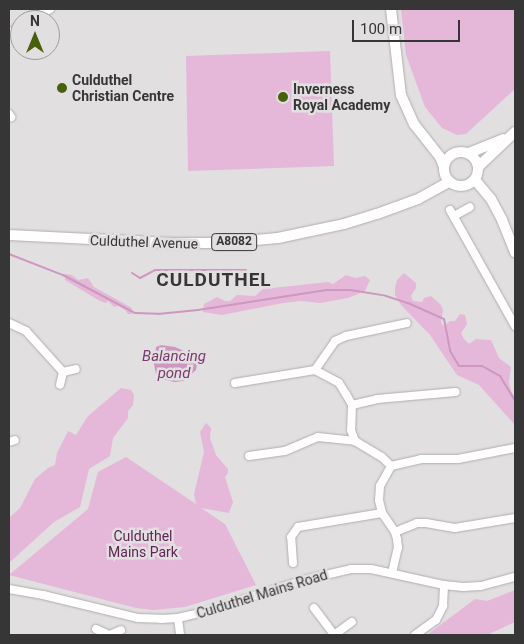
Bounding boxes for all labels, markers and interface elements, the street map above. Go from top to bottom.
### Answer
north arrow [10,10,60,60]
scale bar [354,10,462,42]
text: N [30,13,40,29]
text: 100 m [360,20,402,38]
place label: Culduthel Christian Centre [72,72,174,104]
place label: Inverness Royal Academy [293,81,390,114]
marker: Culduthel Christian Centre [56,82,68,94]
marker: Inverness Royal Academy [277,91,289,103]
street label: Culduthel Avenue [90,232,198,252]
road number: A8082 [210,232,258,252]
district label: CULDUTHEL [155,269,273,291]
water label: Balancing pond [142,347,206,382]
park label: Culduthel Mains Park [108,528,178,560]
street label: Culduthel Mains Road [194,566,330,622]

